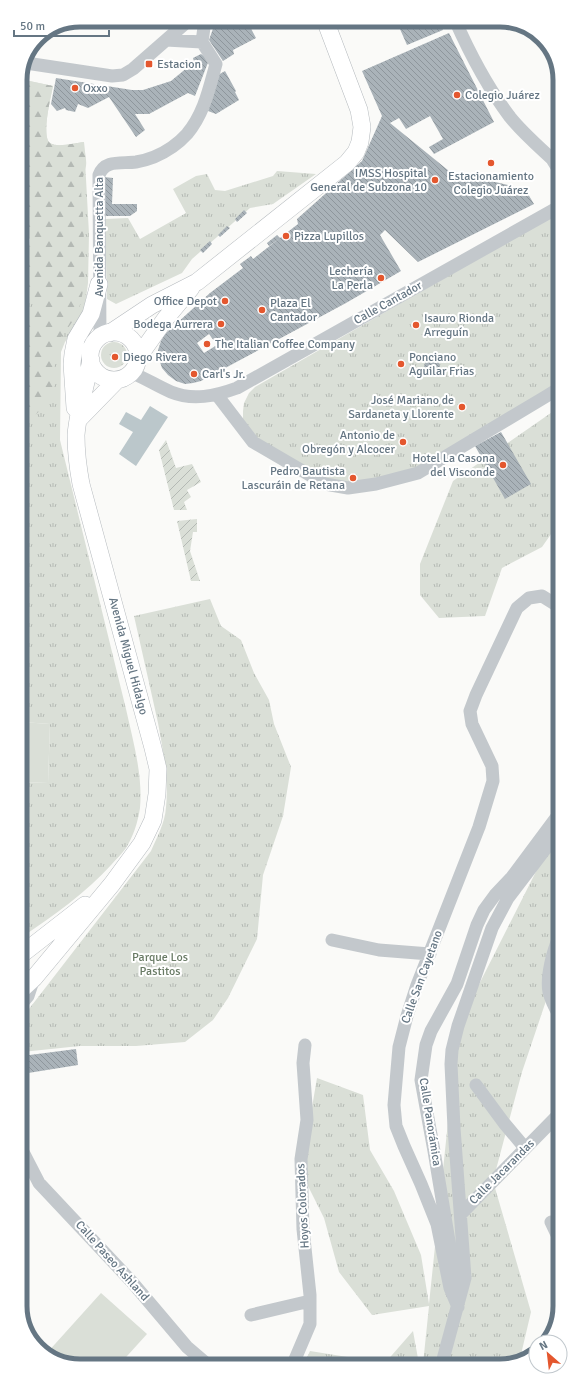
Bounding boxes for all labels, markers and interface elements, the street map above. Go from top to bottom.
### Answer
scale bar [14,12,109,38]
text: 50 m [20,19,45,34]
place label: Estacion [157,57,201,72]
marker: Estacion [144,59,154,69]
place label: Oxxo [83,81,108,96]
marker: Oxxo [70,83,80,93]
place label: Colegio Juárez [465,88,540,103]
marker: Colegio Juárez [452,90,462,100]
marker: Estacionamiento Colegio Juárez [486,158,496,168]
place label: IMSS Hospital General de Subzona 10 [310,166,427,195]
place label: Estacionamiento Colegio Juárez [448,169,534,198]
marker: IMSS Hospital General de Subzona 10 [430,175,440,185]
street label: Avenida Banquetta Alta [92,177,107,297]
place label: Pizza Lupillos [294,229,364,244]
marker: Pizza Lupillos [281,231,291,241]
place label: Lechería La Perla [329,264,373,293]
marker: Lechería La Perla [376,273,386,283]
street label: Calle Cantador [351,278,425,328]
place label: Office Depot [154,294,217,309]
marker: Office Depot [220,296,230,306]
place label: Plaza El Cantador [270,296,318,325]
marker: Plaza El Cantador [257,305,267,315]
place label: Isauro Rionda Arreguín [424,311,494,340]
place label: Bodega Aurrera [133,317,213,332]
marker: Bodega Aurrera [216,319,226,329]
marker: Isauro Rionda Arreguín [411,320,421,330]
place label: The Italian Coffee Company [215,337,355,352]
marker: The Italian Coffee Company [202,339,212,349]
place label: Diego Rivera [123,350,187,365]
place label: Ponciano Aguilar Frias [409,350,474,379]
marker: Diego Rivera [110,352,120,362]
marker: Ponciano Aguilar Frias [396,359,406,369]
place label: Carl's Jr. [202,367,245,382]
marker: Carl's Jr. [189,369,199,379]
place label: José Mariano de Sardaneta y Llorente [348,393,454,422]
marker: José Mariano de Sardaneta y Llorente [457,402,467,412]
place label: Antonio de Obregón y Alcocer [302,428,396,457]
marker: Antonio de Obregón y Alcocer [398,437,408,447]
place label: Hotel La Casona del Visconde [412,451,495,480]
marker: Hotel La Casona del Visconde [498,460,508,470]
place label: Pedro Bautista Lascuráin de Retana [241,464,345,493]
marker: Pedro Bautista Lascuráin de Retana [348,473,358,483]
street label: Avenida Miguel Hidalgo [105,596,151,716]
street label: Calle San Cayetano [398,928,446,1026]
park label: Parque Los Pastitos [132,950,188,979]
street label: Calle Panorámica [416,1077,444,1167]
street label: Calle Jacarandas [466,1136,538,1208]
street label: Hoyos Colorados [293,1163,313,1249]
street label: Calle Paseo Ashland [72,1218,152,1304]
north arrow [528,1334,568,1374]
text: N [537,1338,550,1353]

